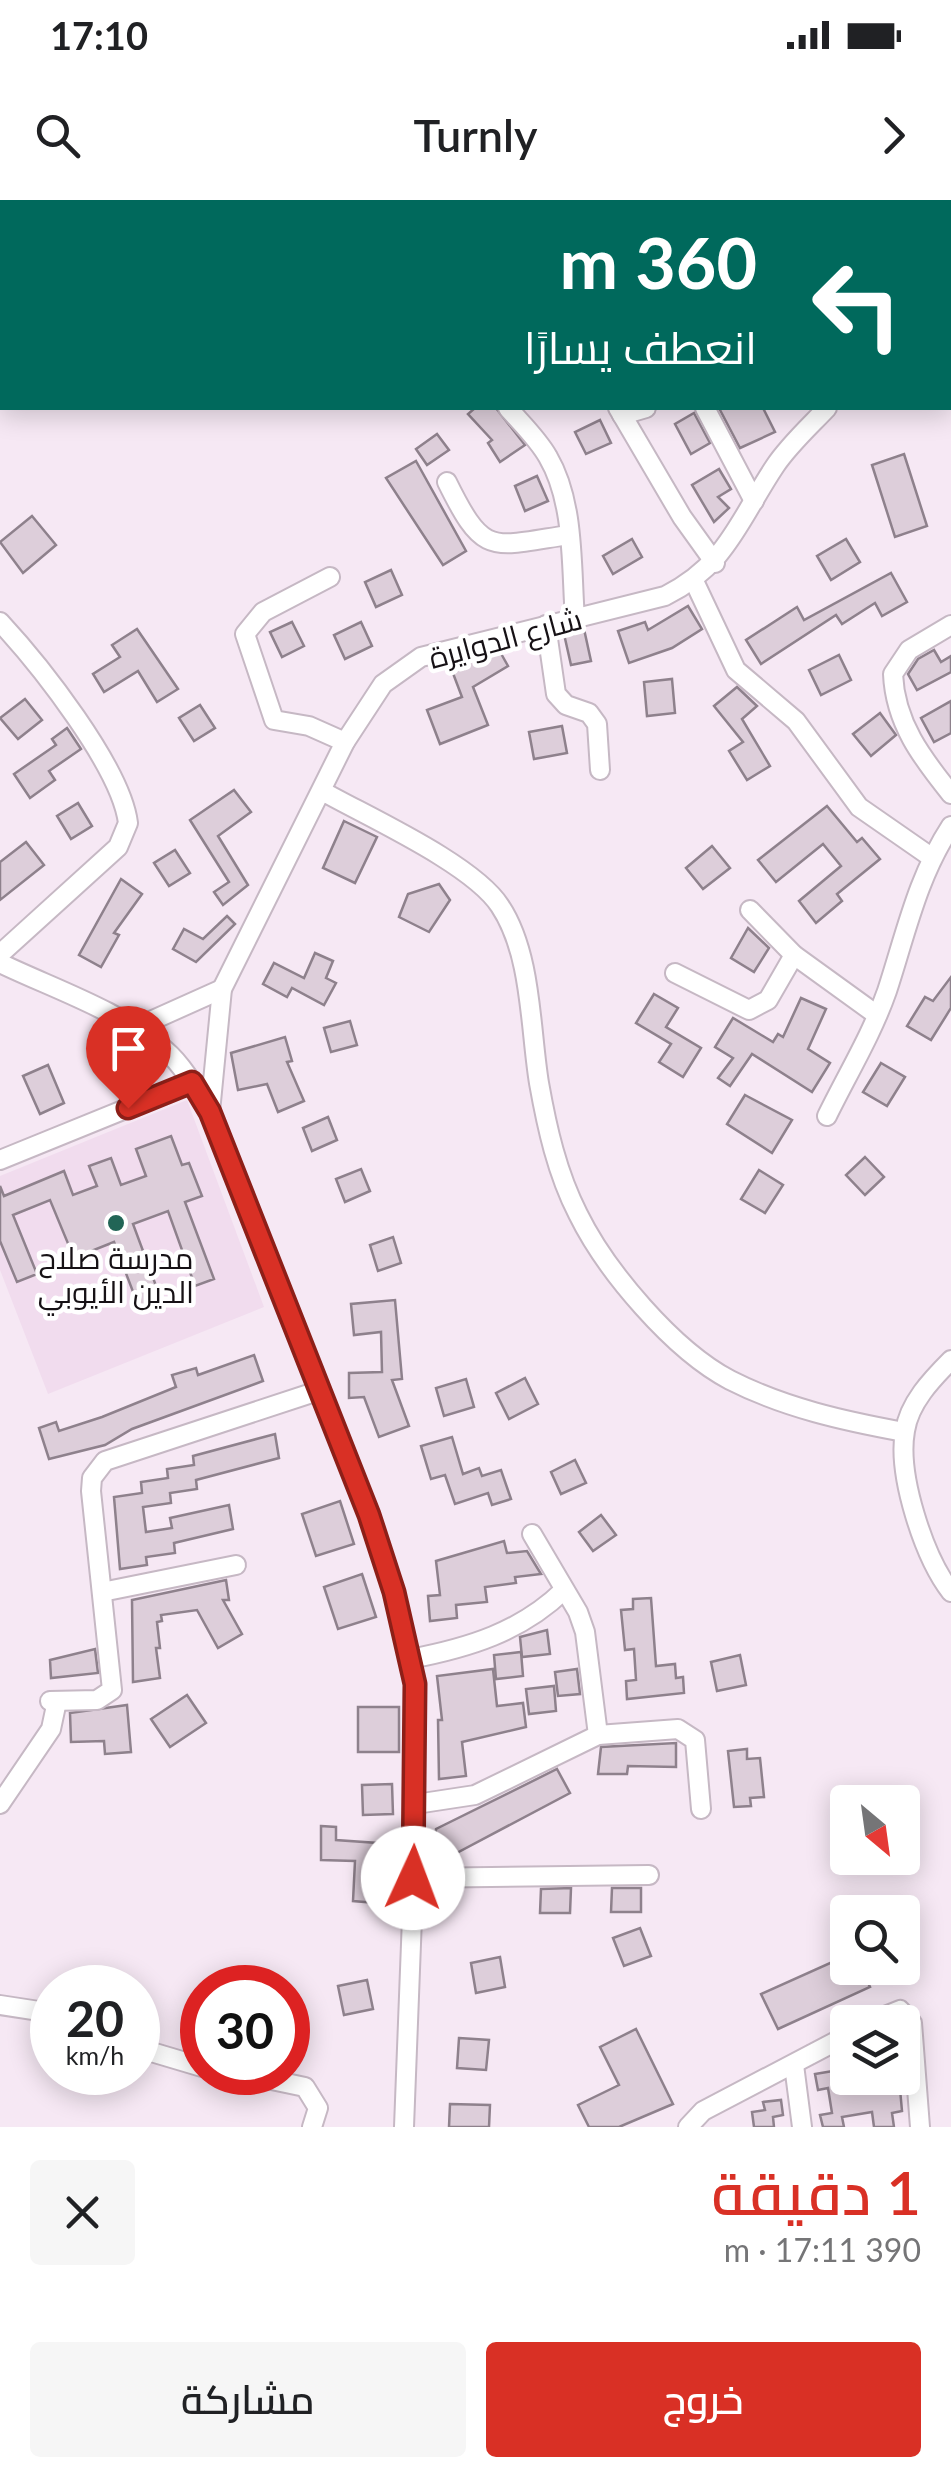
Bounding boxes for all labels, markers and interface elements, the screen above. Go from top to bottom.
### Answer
text: 17:10 [50,12,148,58]
icon: search [30,108,85,163]
text: Turnly [414,108,537,162]
icon: forward [866,108,921,163]
text: 360 m [560,220,757,304]
icon: left [792,240,922,370]
text: انعطف يسارًا [524,320,757,374]
street label: شارع الدوايرة [424,599,587,679]
pin [86,1006,171,1109]
icon: arrive [101,1021,156,1076]
marker: مدرسة صلاح الدين الأيوبي [105,1212,127,1234]
place label: مدرسة صلاح الدين الأيوبي [38,1239,194,1316]
north arrow [830,1785,920,1875]
map controls [830,1785,920,2095]
position arrow [361,1826,465,1930]
button: search [830,1895,920,1985]
speed limit sign: 30 [180,1965,310,2095]
text: 20 [66,1988,124,2048]
button: layers [830,2005,920,2095]
text: km/h [66,2040,124,2070]
text: 1 دقيقة [711,2156,921,2228]
button: close [30,2160,135,2265]
text: 390 m · 17:11 [724,2230,921,2269]
button: مشاركة [30,2342,466,2457]
button: خروج [486,2342,921,2457]

